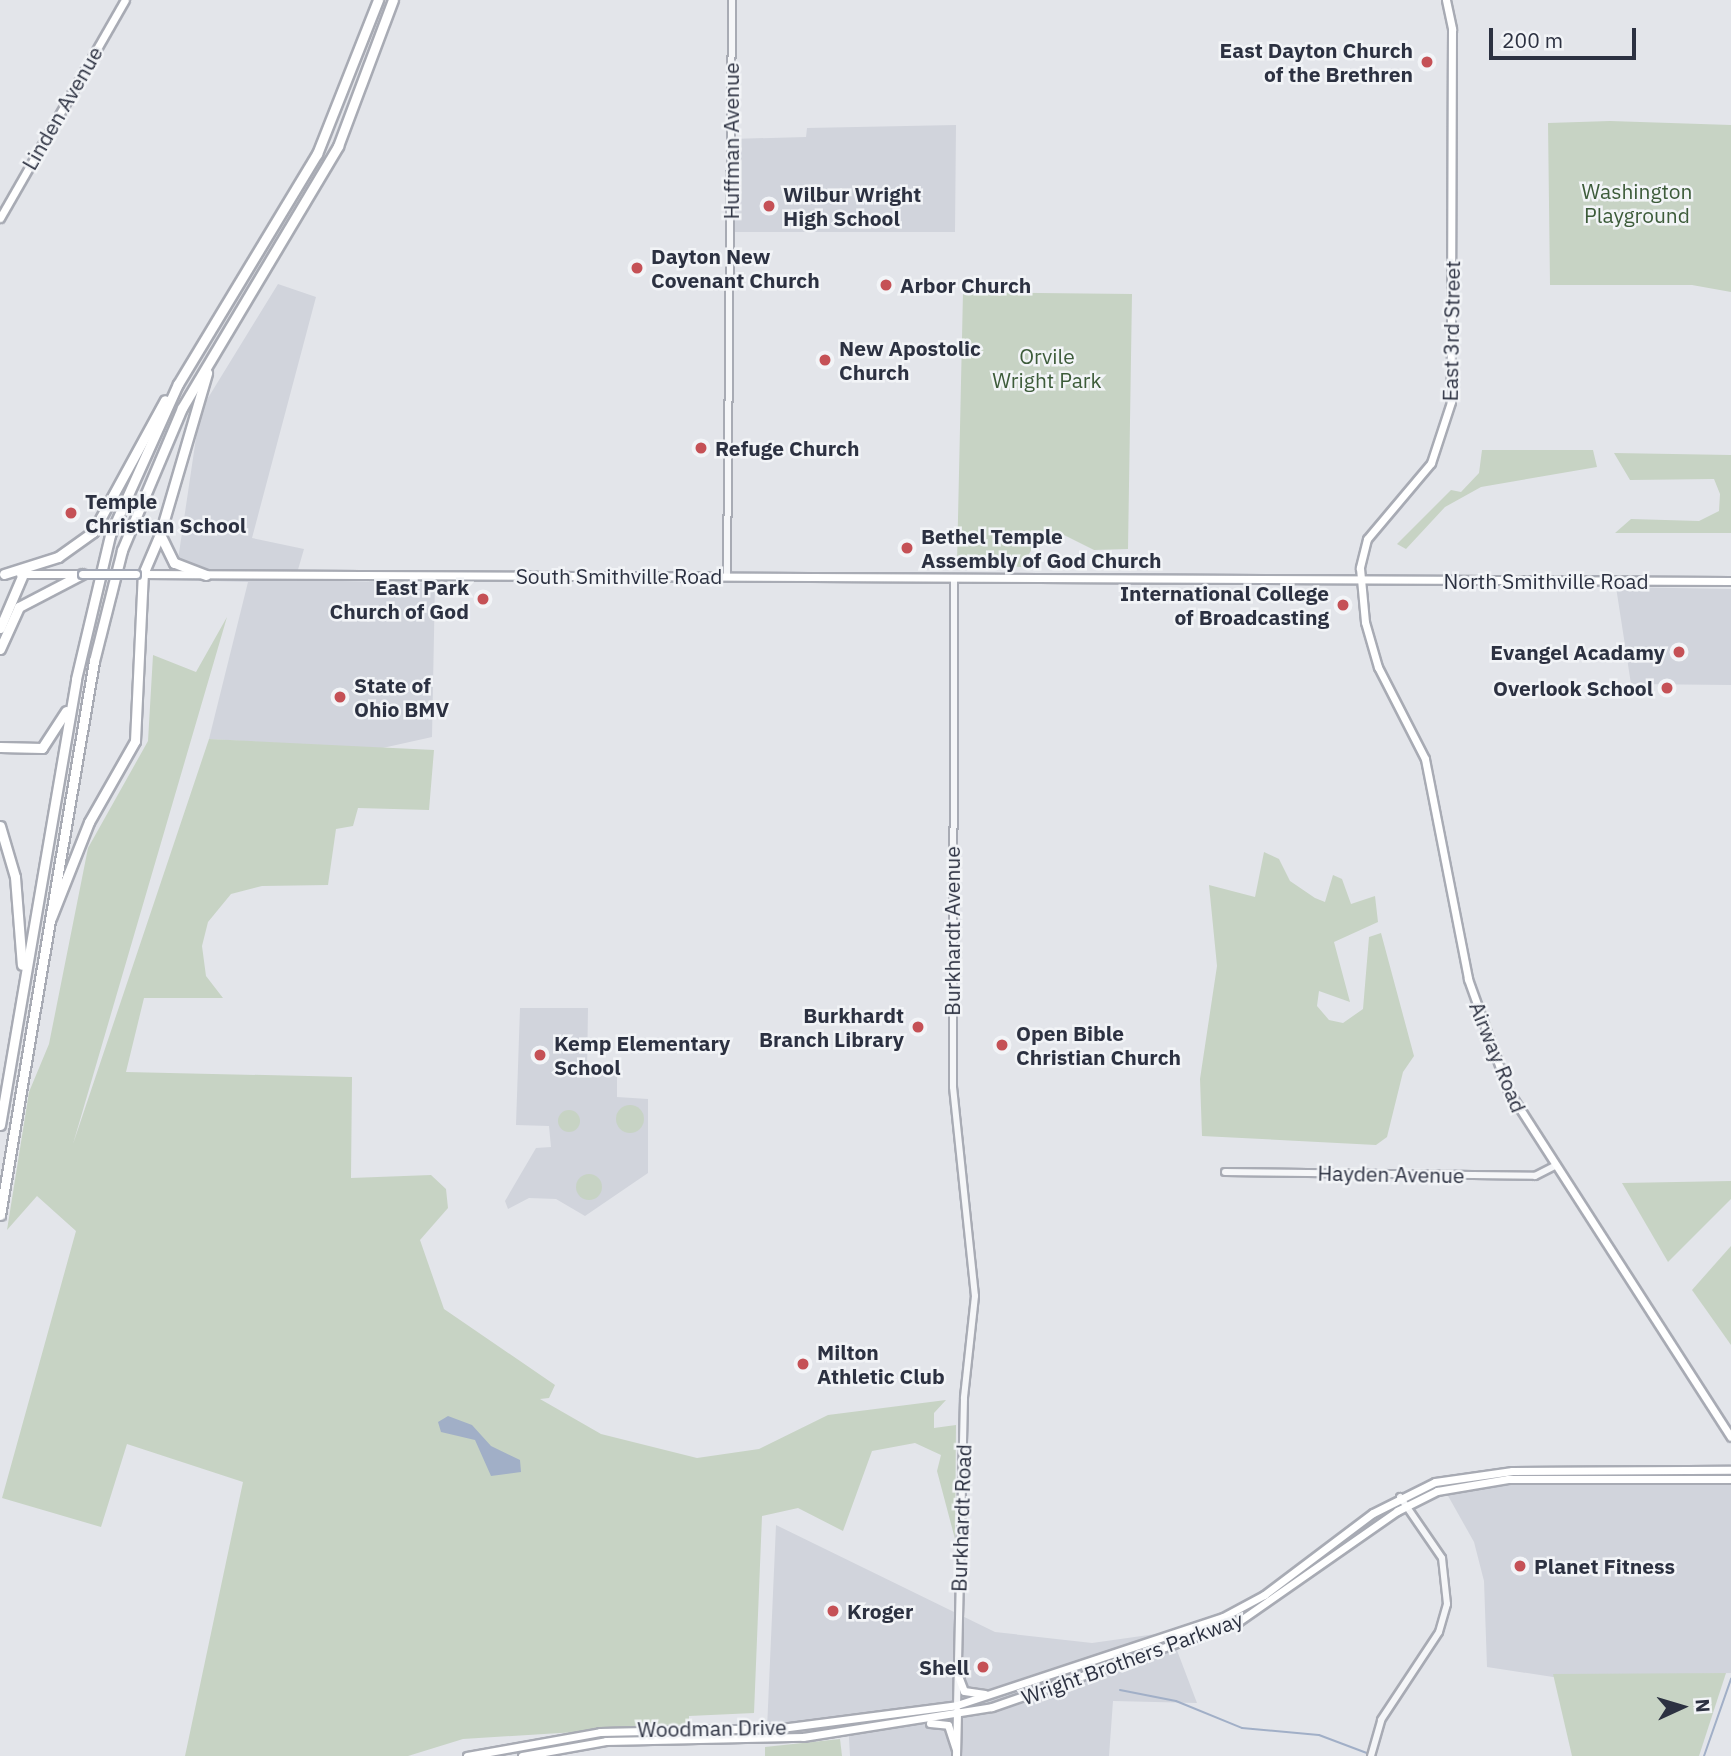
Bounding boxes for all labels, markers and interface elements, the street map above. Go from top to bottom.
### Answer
scale bar [1493,14,1640,58]
text: 200 m [1502,26,1563,54]
place label: East Dayton Church of the Brethren [1220,37,1413,87]
street label: Linden Avenue [16,42,108,174]
marker: East Dayton Church of the Brethren [1419,54,1435,70]
street label: Huffman Avenue [718,63,744,219]
park label: Washington Playground [1581,178,1693,228]
place label: Wilbur Wright High School [783,181,921,231]
marker: Wilbur Wright High School [761,198,777,214]
place label: Dayton New Covenant Church [651,243,820,293]
marker: Dayton New Covenant Church [629,260,645,276]
street label: East 3rd Street [1437,260,1465,402]
place label: Arbor Church [900,272,1031,298]
marker: Arbor Church [878,277,894,293]
place label: New Apostolic Church [839,335,981,385]
park label: Orvile Wright Park [992,343,1102,393]
marker: New Apostolic Church [817,352,833,368]
place label: Refuge Church [715,435,859,461]
marker: Refuge Church [693,440,709,456]
place label: Temple Christian School [85,488,246,538]
marker: Temple Christian School [63,505,79,521]
place label: Bethel Temple Assembly of God Church [921,523,1162,573]
marker: Bethel Temple Assembly of God Church [899,540,915,556]
street label: South Smithville Road [516,563,722,589]
street label: North Smithville Road [1443,568,1649,594]
place label: East Park Church of God [330,574,469,624]
place label: International College of Broadcasting [1120,580,1329,630]
marker: East Park Church of God [475,591,491,607]
marker: International College of Broadcasting [1335,597,1351,613]
place label: Evangel Acadamy [1490,639,1665,665]
marker: Evangel Acadamy [1671,644,1687,660]
place label: State of Ohio BMV [354,672,449,722]
place label: Overlook School [1493,675,1653,701]
marker: Overlook School [1659,680,1675,696]
marker: State of Ohio BMV [332,689,348,705]
street label: Burkhardt Avenue [939,846,965,1016]
street label: Airway Road [1464,998,1532,1116]
place label: Burkhardt Branch Library [759,1002,904,1052]
marker: Burkhardt Branch Library [910,1019,926,1035]
place label: Open Bible Christian Church [1016,1020,1181,1070]
place label: Kemp Elementary School [554,1030,730,1080]
marker: Open Bible Christian Church [994,1037,1010,1053]
marker: Kemp Elementary School [532,1047,548,1063]
street label: Hayden Avenue [1317,1160,1465,1188]
place label: Milton Athletic Club [817,1339,945,1389]
marker: Milton Athletic Club [795,1356,811,1372]
street label: Burkhardt Road [946,1444,976,1592]
place label: Planet Fitness [1534,1553,1675,1579]
marker: Planet Fitness [1512,1558,1528,1574]
place label: Kroger [847,1598,913,1624]
marker: Kroger [825,1603,841,1619]
street label: Wright Brothers Parkway [1018,1606,1246,1710]
place label: Shell [919,1654,969,1680]
marker: Shell [975,1659,991,1675]
north arrow [1647,1672,1717,1742]
text: N [1690,1698,1715,1713]
street label: Woodman Drive [637,1714,787,1742]

